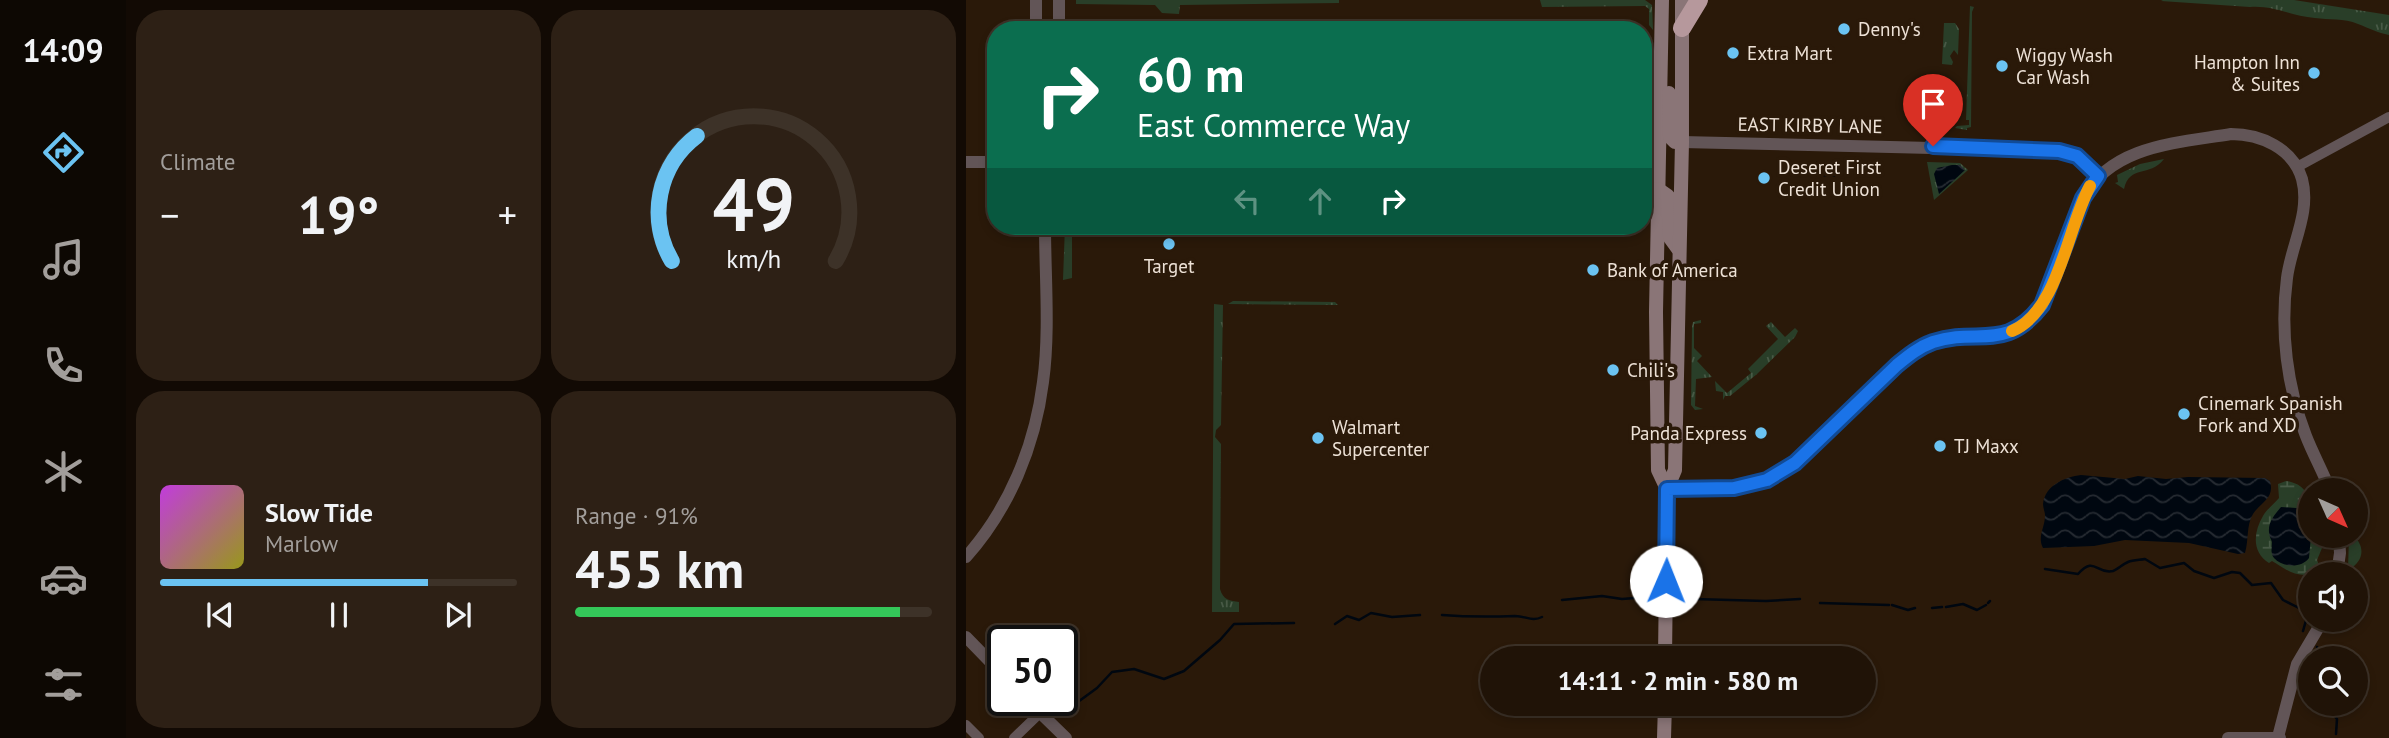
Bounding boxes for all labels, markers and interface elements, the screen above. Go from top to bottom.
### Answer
place label: Denny's [1858,17,1921,41]
marker: Denny's [1836,21,1852,37]
text: 14:09 [22,29,104,71]
place label: Extra Mart [1747,41,1833,65]
text: 60 m [1137,42,1244,106]
place label: Wiggy Wash Car Wash [2016,43,2113,89]
marker: Extra Mart [1725,45,1741,61]
icon: right [1022,49,1113,140]
place label: Hampton Inn & Suites [2194,50,2300,96]
marker: Wiggy Wash Car Wash [1994,58,2010,74]
marker: Hampton Inn & Suites [2306,65,2322,81]
pin [1903,74,1963,146]
icon: arrive [1914,85,1952,123]
text: East Commerce Way [1137,104,1410,146]
street label: EAST KIRBY LANE [1737,112,1883,138]
icon: directions [39,128,88,177]
text: Climate [160,147,235,176]
place label: Deseret First Credit Union [1778,155,1882,201]
text: 49 [712,158,795,252]
marker: Deseret First Credit Union [1756,170,1772,186]
text: 19° [298,181,379,248]
icon: left [1228,182,1266,220]
icon: ahead [1301,182,1339,220]
icon: right [1374,182,1412,220]
text: − [160,190,179,239]
text: + [498,190,517,239]
icon: music [39,235,88,284]
marker: Target [1161,236,1177,252]
text: km/h [726,243,781,275]
place label: Target [1144,254,1195,278]
place label: Bank of America [1607,258,1738,282]
marker: Bank of America [1585,262,1601,278]
icon: phone [39,341,88,390]
place label: Chili's [1627,358,1675,382]
marker: Chili's [1605,362,1621,378]
place label: Cinemark Spanish Fork and XD [2198,391,2343,437]
marker: Cinemark Spanish Fork and XD [2176,406,2192,422]
place label: Walmart Supercenter [1332,415,1430,461]
place label: Panda Express [1630,421,1747,445]
marker: Panda Express [1753,425,1769,441]
marker: Walmart Supercenter [1310,430,1326,446]
place label: TJ Maxx [1954,434,2019,458]
marker: TJ Maxx [1932,438,1948,454]
icon: climate [39,447,88,496]
north arrow [2298,478,2368,548]
map controls [2298,478,2368,716]
text: Slow Tide [265,496,373,529]
text: Range · 91% [575,501,698,530]
text: Marlow [265,529,338,558]
text: 455 km [575,535,744,602]
position arrow [1629,544,1703,618]
icon: car [39,554,88,603]
button: sound [2298,562,2368,632]
icon: previous [201,596,239,634]
icon: pause [320,596,358,634]
icon: next [439,596,477,634]
speed limit sign: 50 [987,625,1078,716]
button: search [2298,646,2368,716]
icon: filters [39,660,88,709]
text: 14:11 · 2 min · 580 m [1558,664,1798,697]

